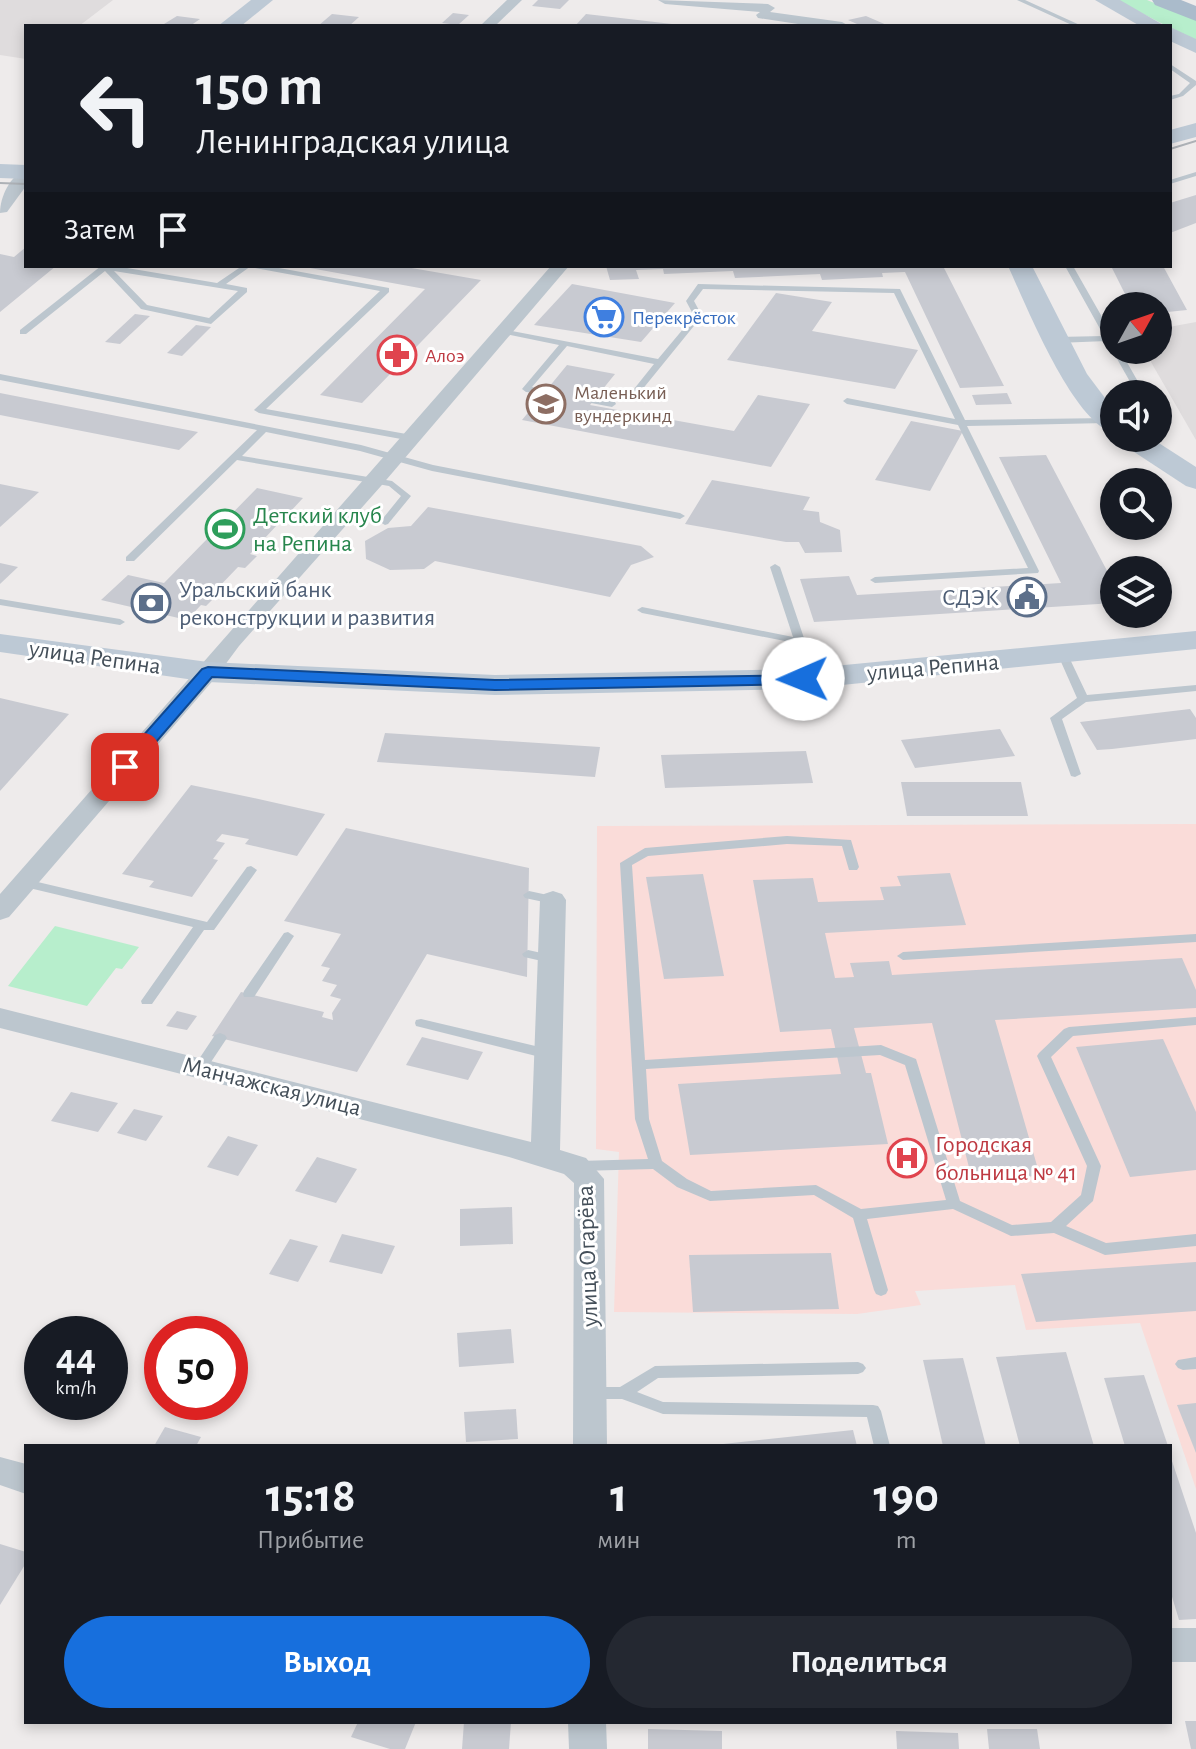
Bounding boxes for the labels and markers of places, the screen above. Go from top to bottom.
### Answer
supermarket icon: Перекрёсток [583,296,625,338]
place label: Перекрёсток [632,308,736,328]
pharmacy icon: Алоэ [376,334,418,376]
place label: Алоэ [425,346,464,366]
school or university icon: Маленький вундеркинд [525,383,567,425]
place label: Маленький вундеркинд [574,383,672,426]
place label: Детский клуб на Репина [253,504,382,556]
sports icon: Детский клуб на Репина [204,508,246,550]
public building icon: СДЭК [1006,576,1048,618]
place label: Уральский банк реконструкции и развития [179,578,435,630]
bank icon: Уральский банк реконструкции и развития [130,582,172,624]
place label: СДЭК [942,586,999,610]
pin [91,733,159,801]
place label: Городская больница № 41 [935,1133,1077,1185]
hospital icon: Городская больница № 41 [886,1137,928,1179]

